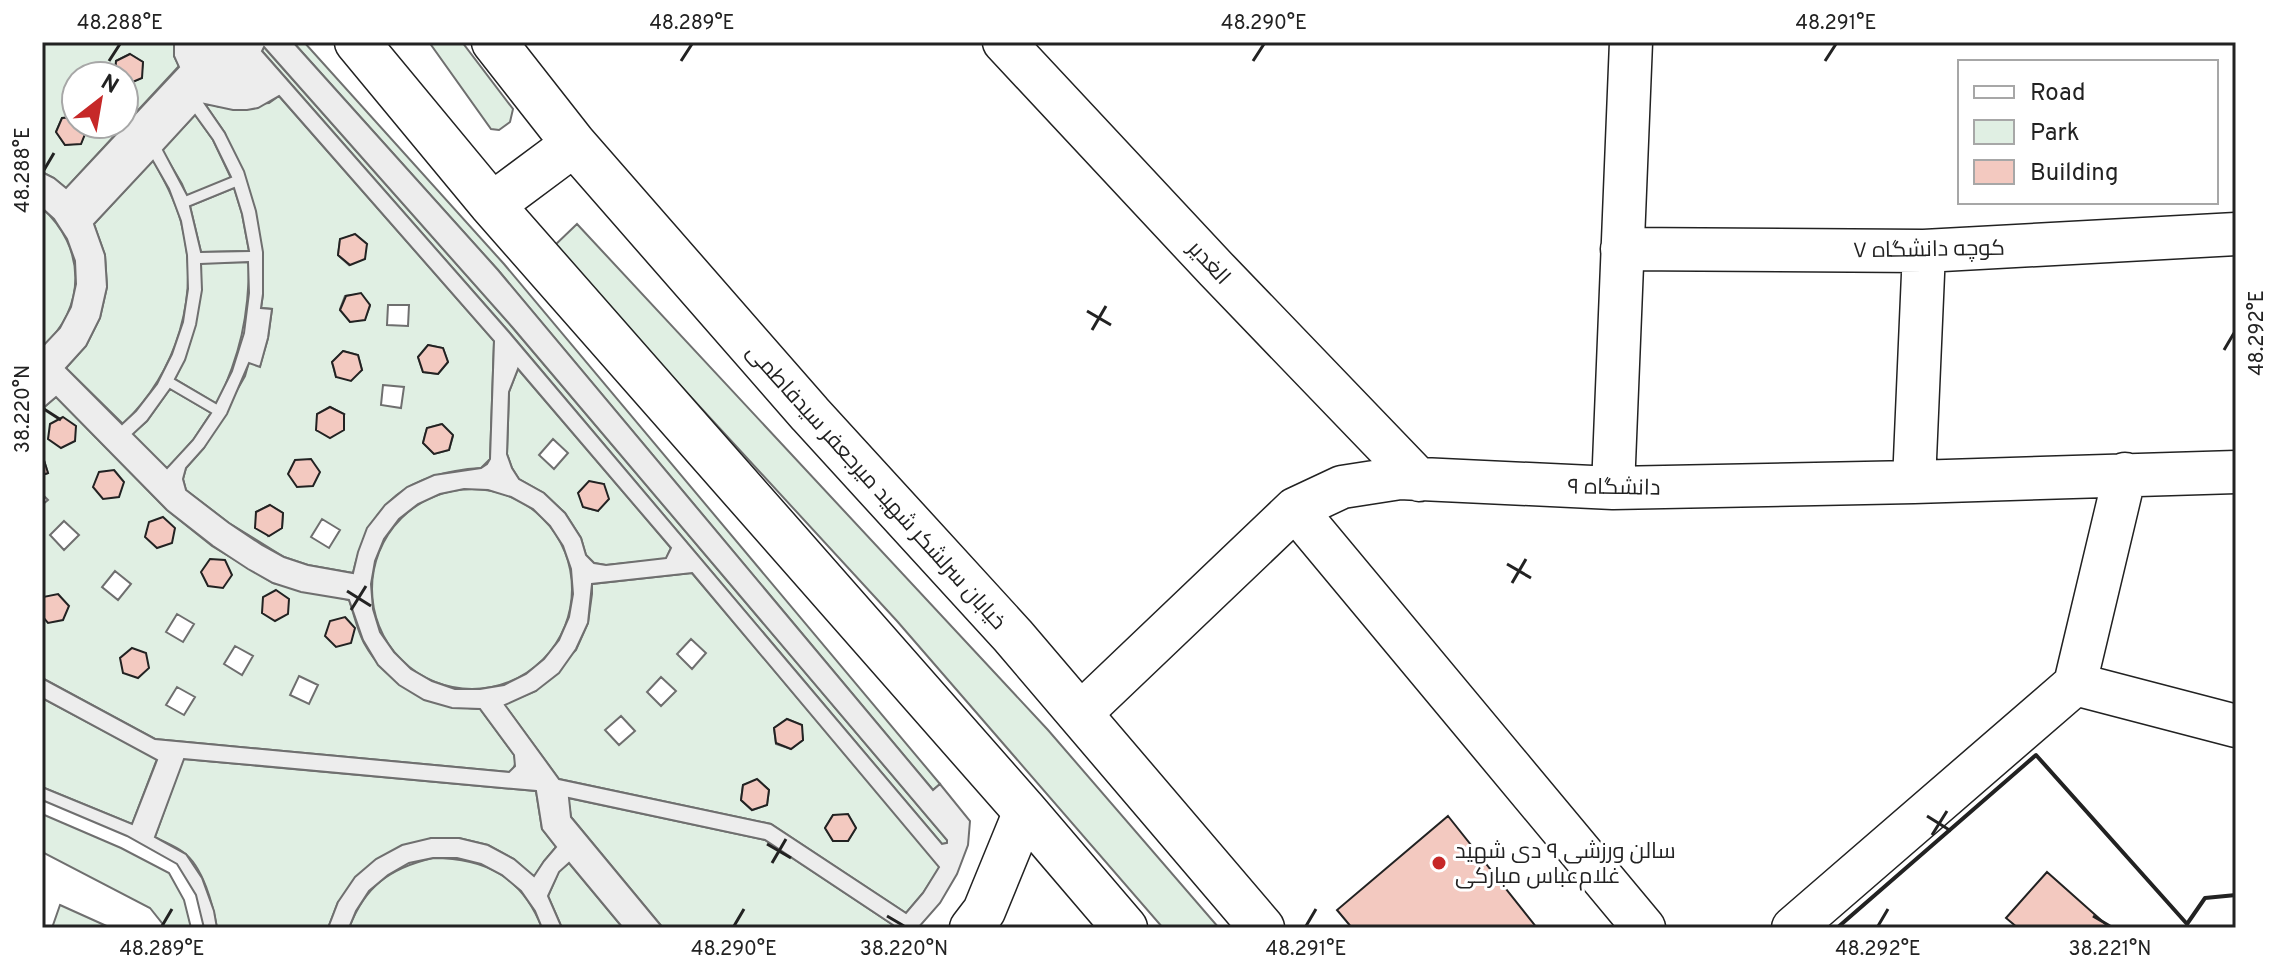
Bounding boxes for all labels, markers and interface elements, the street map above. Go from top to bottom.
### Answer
text: 48.288°E [77,11,163,37]
text: 48.289°E [649,11,735,37]
text: 48.290°E [1221,11,1307,37]
text: 48.291°E [1796,11,1876,37]
north arrow [60,60,140,140]
legend [1958,60,2218,204]
text: N [95,69,123,101]
text: Road [2030,79,2086,109]
text: Park [2030,119,2080,149]
text: 48.288°E [11,127,37,213]
text: Building [2030,159,2119,189]
street label: الغدیر [1180,235,1235,291]
street label: کوچه دانشگاه ۷ [1853,236,2005,265]
text: 48.292°E [2245,290,2271,376]
street label: خیابان سرلشکر شهید میرجعفر سیدفاطمی [740,339,1011,636]
text: 38.220°N [11,365,37,453]
street label: دانشگاه ۹ [1567,474,1661,503]
place label: سالن ورزشی ۹ دی شهید غلام‌عباس مبارکی [1455,839,1676,891]
marker: سالن ورزشی ۹ دی شهید غلام‌عباس مبارکی [1430,854,1448,872]
text: 48.289°E [119,937,205,963]
text: 48.290°E [691,937,777,963]
text: 38.220°N [860,937,948,963]
text: 48.291°E [1266,937,1346,963]
text: 48.292°E [1835,937,1921,963]
text: 38.221°N [2069,937,2151,963]

